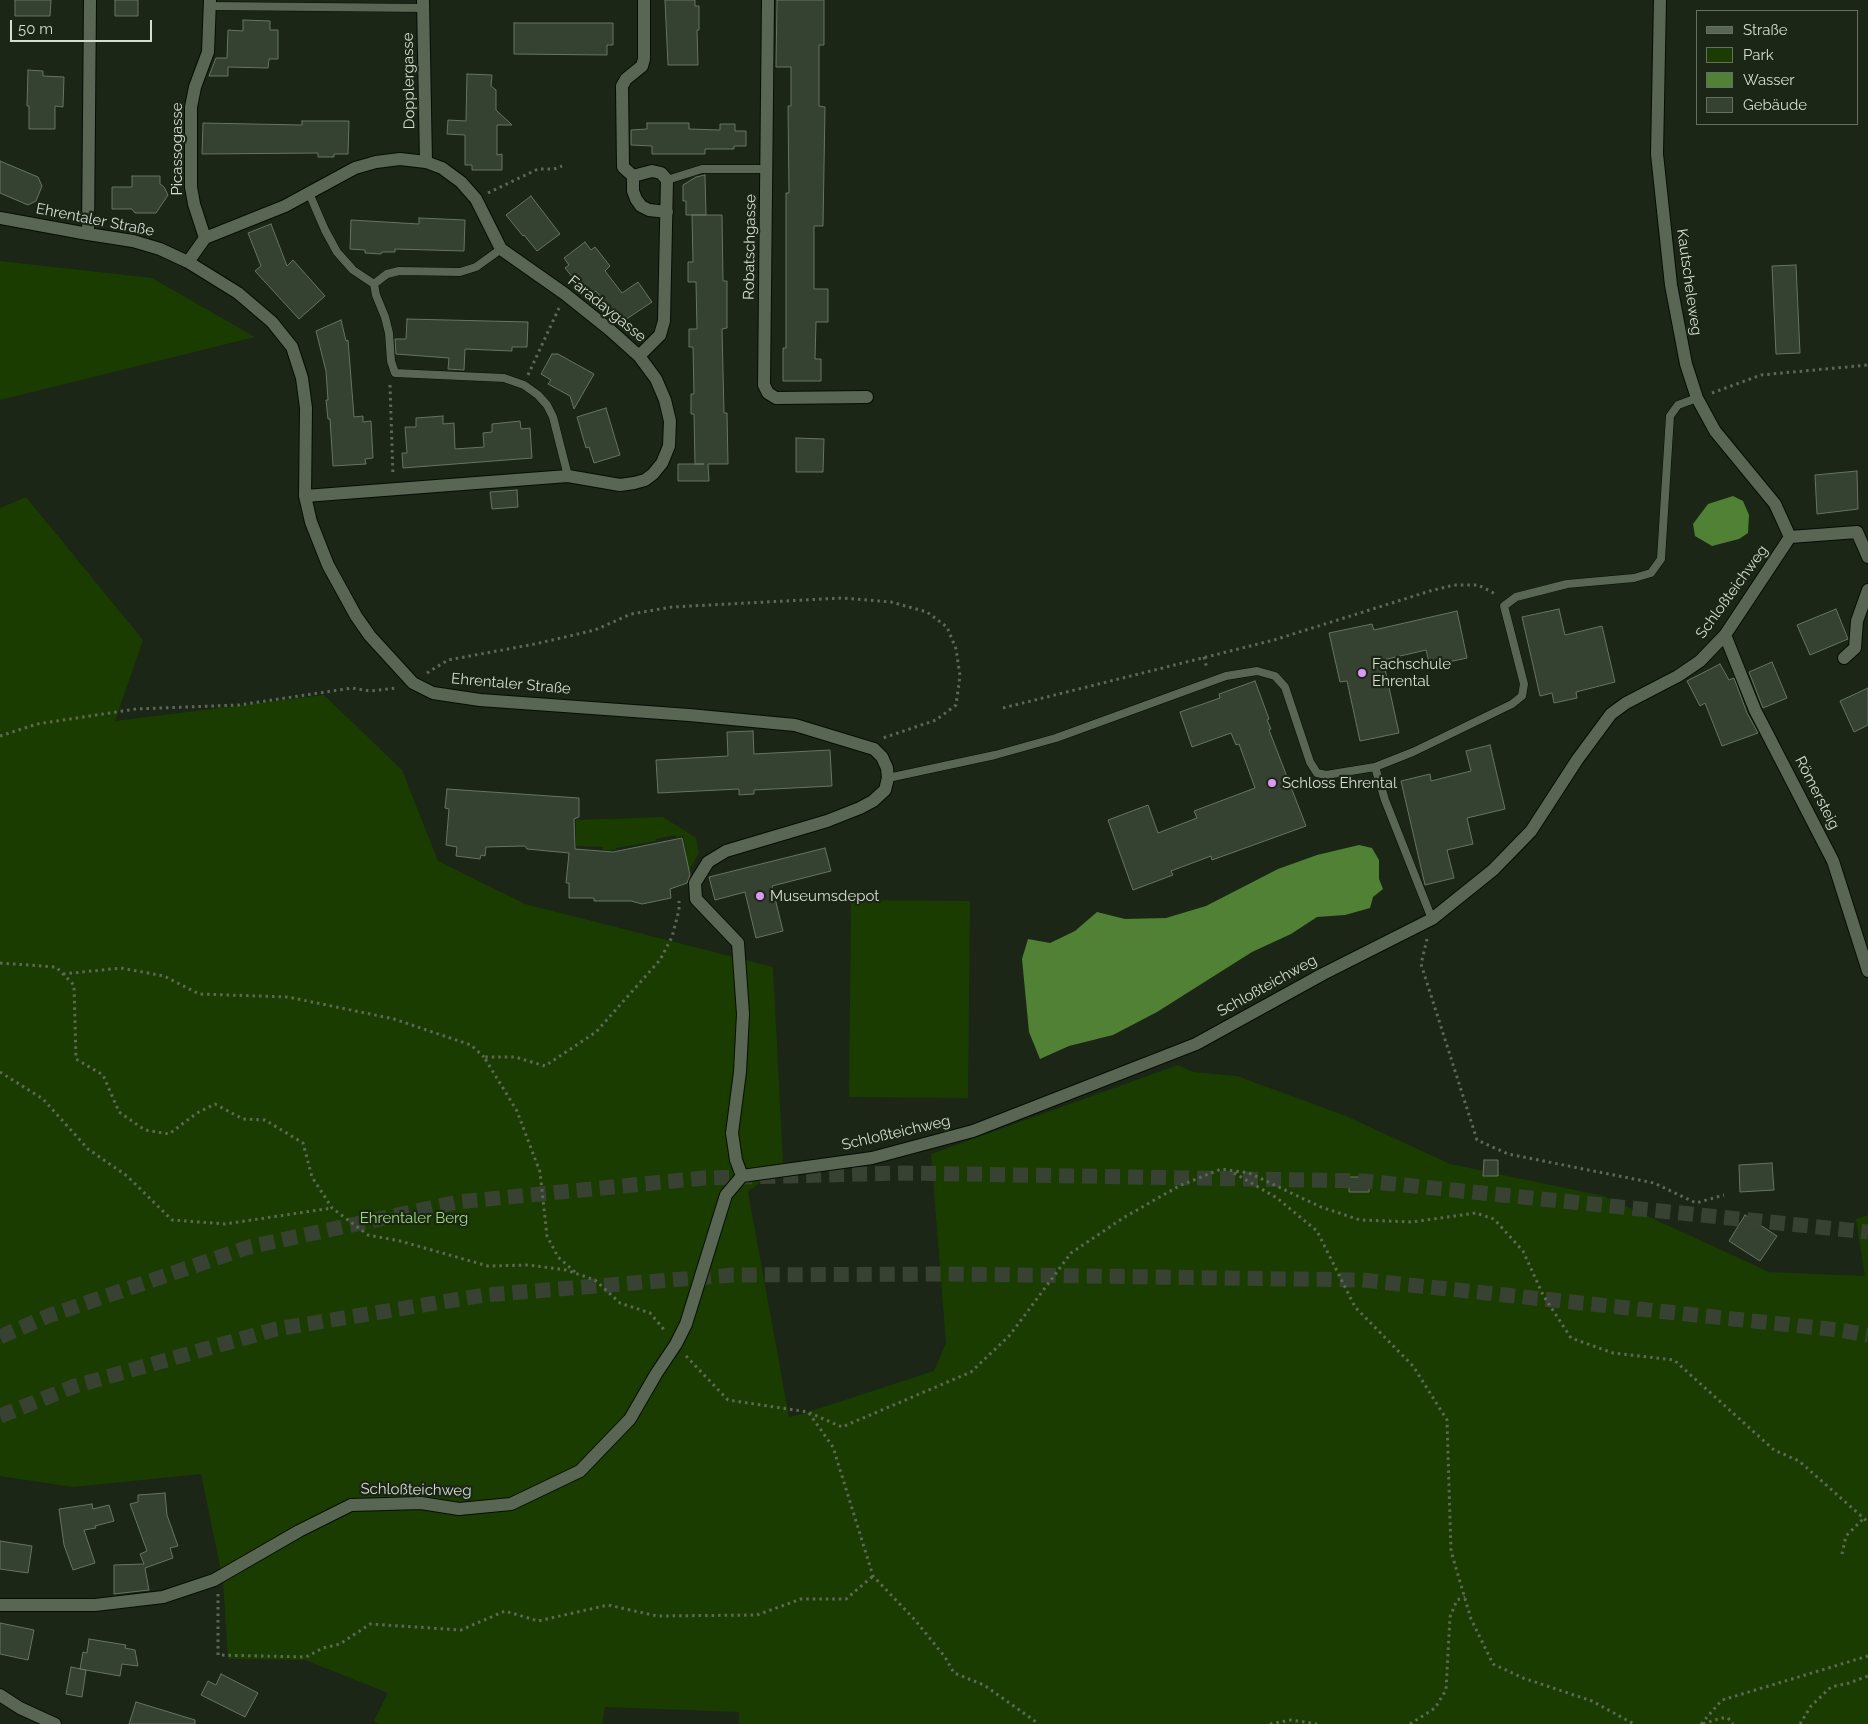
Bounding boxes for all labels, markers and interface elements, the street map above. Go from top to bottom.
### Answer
scale bar [12,10,155,42]
legend [1696,10,1858,125]
text: 50 m [18,20,53,38]
text: Straße [1743,21,1787,39]
street label: Dopplergasse [399,32,419,130]
text: Park [1743,46,1774,64]
text: Wasser [1743,71,1795,89]
text: Gebäude [1743,96,1807,114]
street label: Picassogasse [168,102,186,196]
street label: Robatschgasse [740,194,760,300]
street label: Ehrentaler Straße [34,200,156,240]
street label: Kautscheleweg [1673,228,1705,336]
street label: Faradaygasse [564,272,650,346]
street label: Schloßteichweg [1692,542,1772,642]
place label: Fachschule Ehrental [1372,655,1451,690]
marker: Fachschule Ehrental [1356,667,1368,679]
street label: Ehrentaler Straße [450,670,572,698]
street label: Römersteig [1791,753,1843,833]
place label: Schloss Ehrental [1282,774,1397,792]
marker: Schloss Ehrental [1266,777,1278,789]
place label: Museumsdepot [770,887,879,905]
marker: Museumsdepot [754,890,766,902]
street label: Schloßteichweg [1214,951,1320,1021]
street label: Schloßteichweg [840,1112,952,1154]
park label: Ehrentaler Berg [360,1209,468,1227]
street label: Schloßteichweg [360,1480,472,1500]

